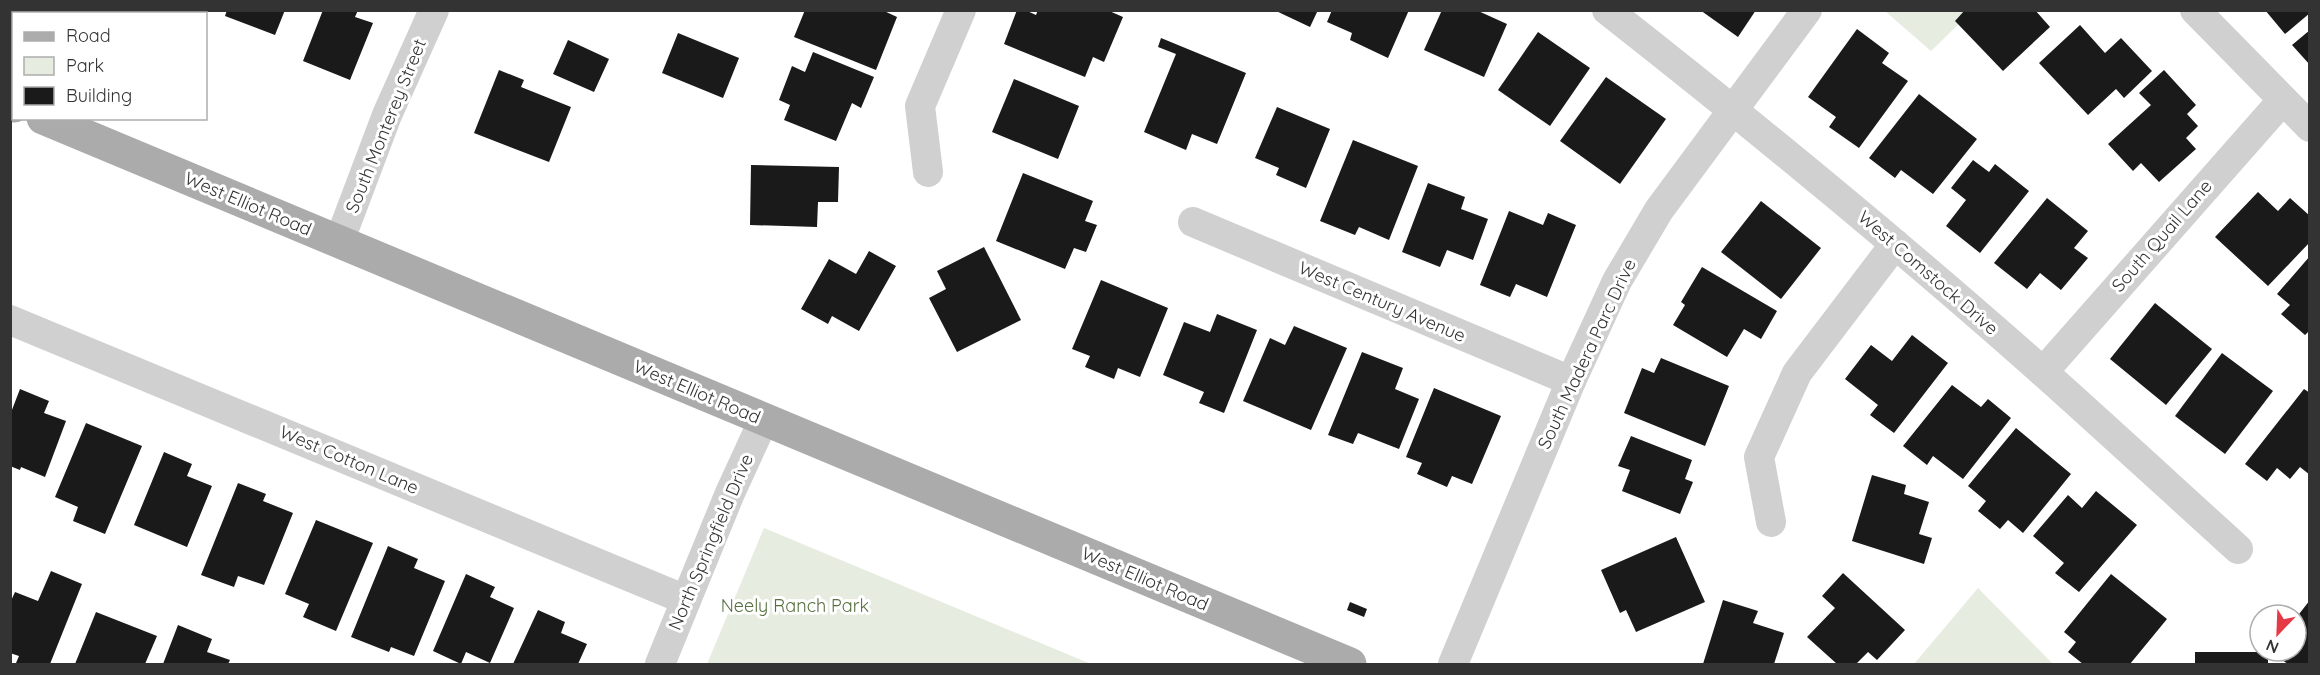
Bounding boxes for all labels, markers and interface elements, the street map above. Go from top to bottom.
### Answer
legend [12,12,207,120]
text: Road [66,24,111,47]
street label: South Monterey Street [340,35,431,216]
text: Park [66,54,104,77]
text: Building [66,84,132,107]
street label: West Elliot Road [181,166,315,241]
street label: South Quail Lane [2107,175,2217,297]
street label: West Comstock Drive [1853,205,2003,340]
street label: South Madera Parc Drive [1532,255,1641,453]
street label: West Century Avenue [1295,256,1469,347]
street label: West Elliot Road [630,354,764,429]
street label: West Cotton Lane [276,420,422,499]
street label: North Springfield Drive [663,450,758,633]
street label: West Elliot Road [1078,541,1212,616]
park label: Neely Ranch Park [721,594,869,617]
north arrow [2248,603,2308,663]
text: N [2263,635,2281,658]

